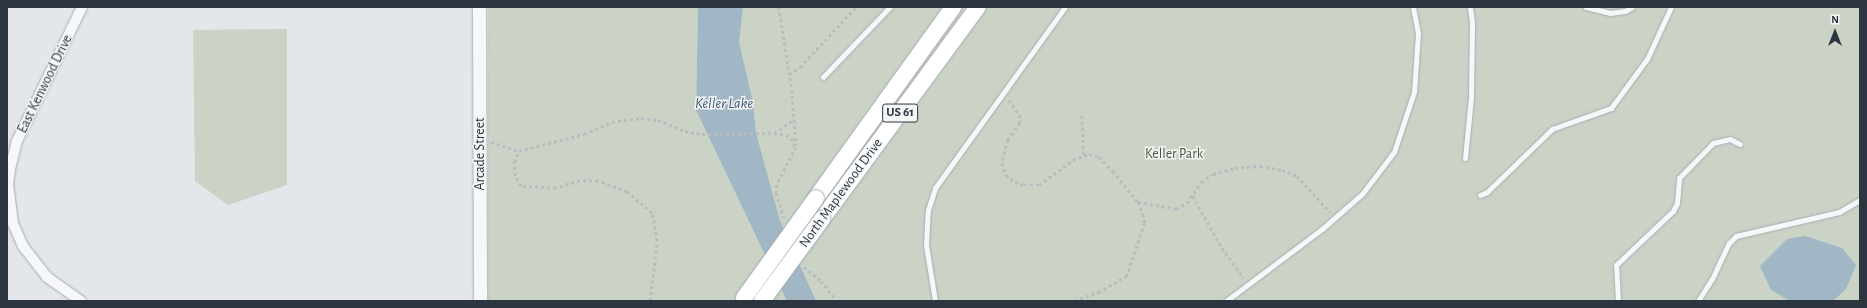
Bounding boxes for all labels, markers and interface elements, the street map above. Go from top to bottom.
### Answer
north arrow [1815,12,1855,52]
text: N [1831,14,1839,25]
street label: East Kenwood Drive [14,32,76,136]
water label: Keller Lake [695,95,753,113]
road number: US 61 [882,102,918,124]
street label: Arcade Street [472,117,488,191]
street label: North Maplewood Drive [796,135,886,251]
park label: Keller Park [1145,146,1203,162]

